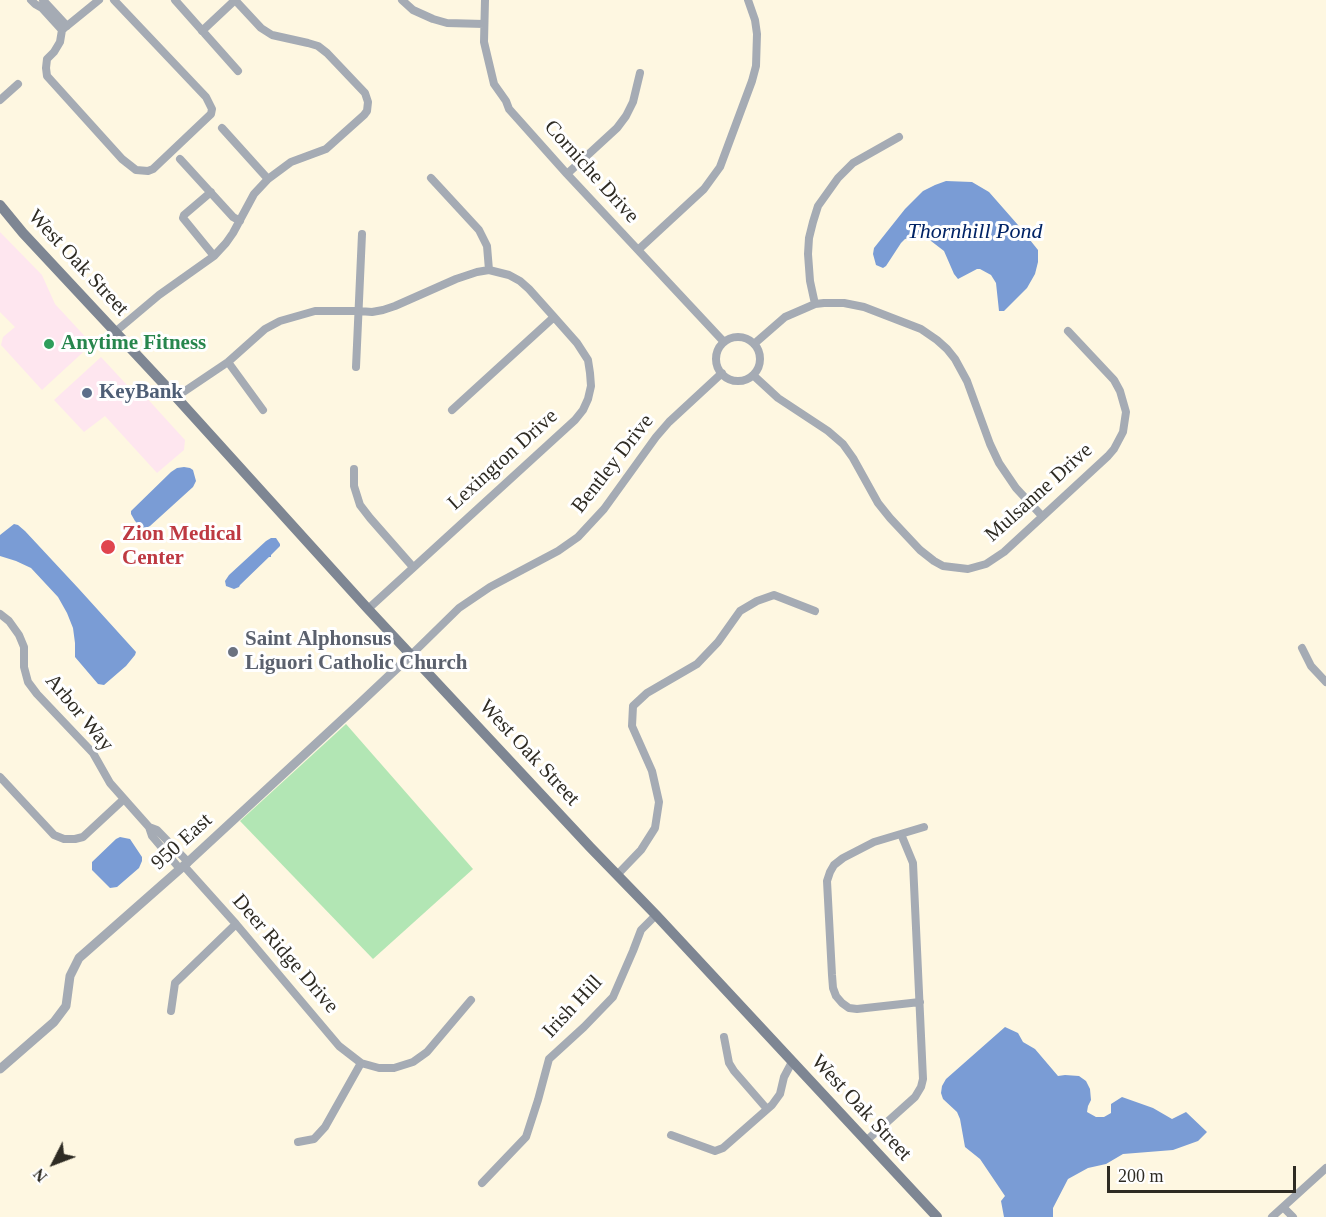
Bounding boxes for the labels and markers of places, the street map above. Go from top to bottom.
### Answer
place label: Anytime Fitness [61,331,206,357]
marker: Anytime Fitness [42,337,56,351]
place label: KeyBank [99,380,183,406]
marker: KeyBank [80,386,94,400]
place label: Zion Medical Center [122,522,242,572]
marker: Zion Medical Center [99,538,117,556]
place label: Saint Alphonsus Liguori Catholic Church [245,627,467,677]
marker: Saint Alphonsus Liguori Catholic Church [226,645,240,659]

